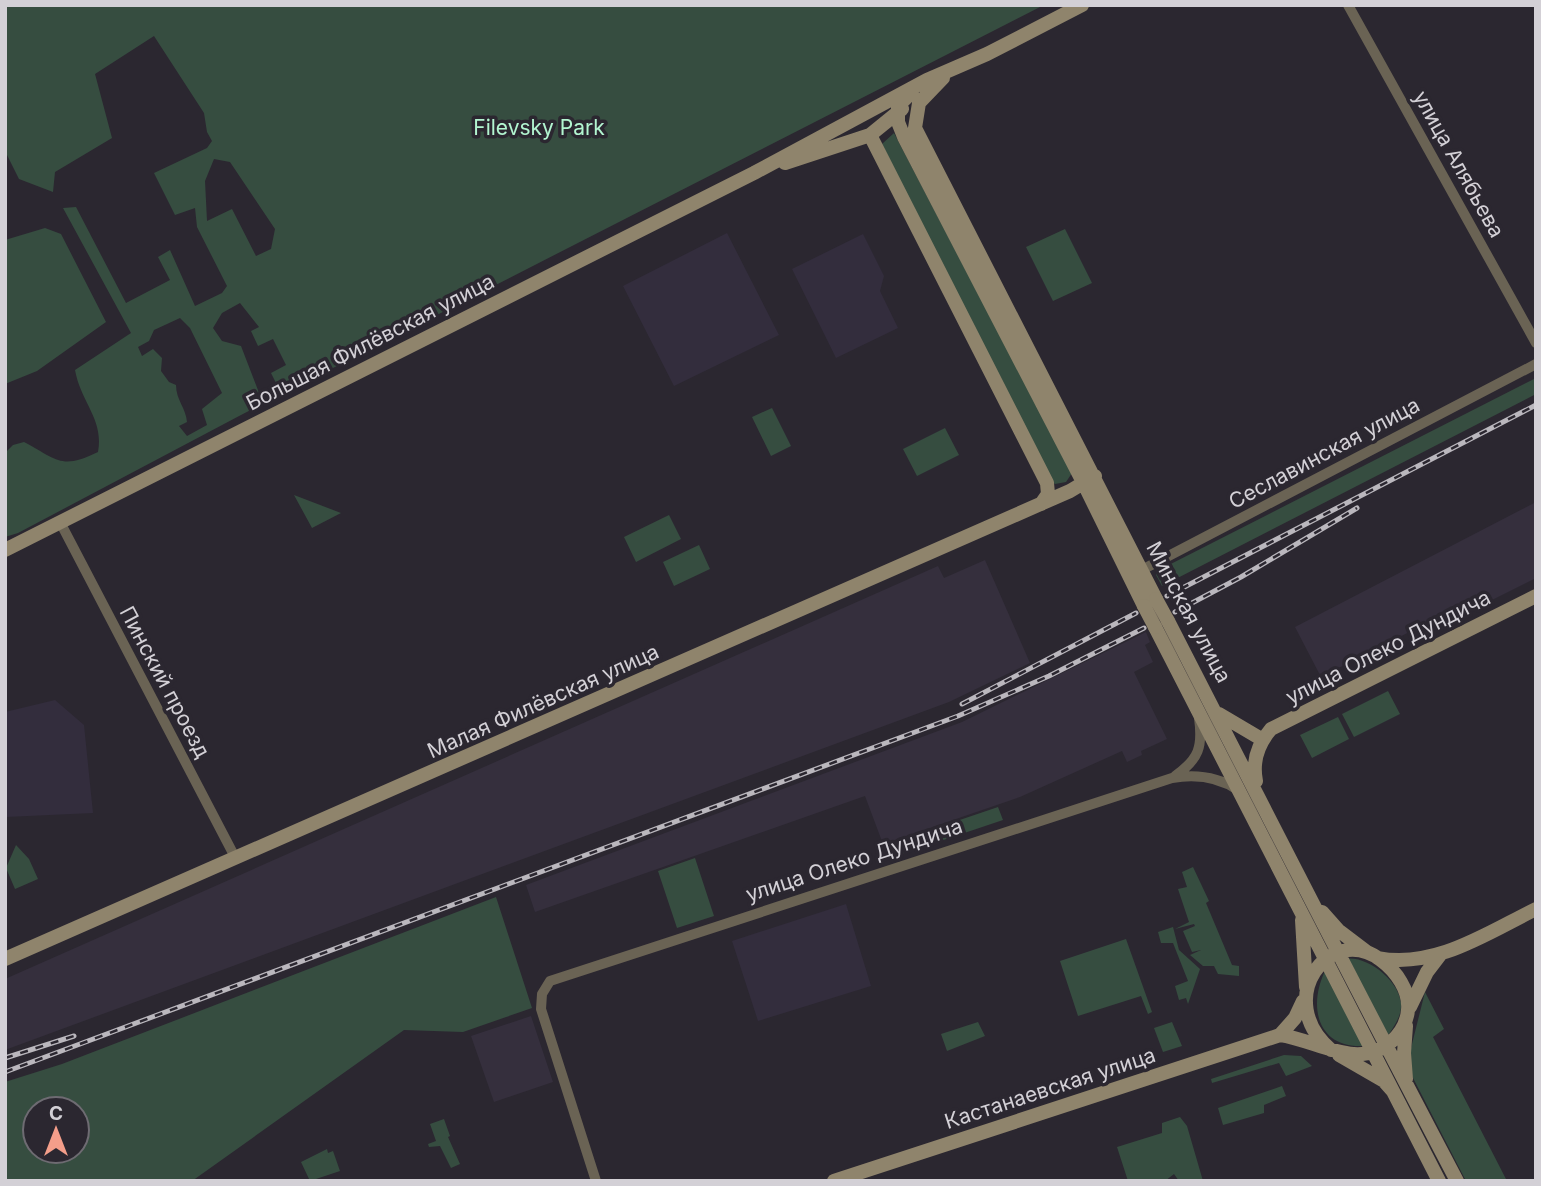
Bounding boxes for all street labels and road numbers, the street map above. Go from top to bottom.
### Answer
street label: улица Алябьева [1408,86,1510,242]
street label: Большая Филёвская улица [242,268,498,416]
street label: Сеславинская улица [1224,392,1424,514]
street label: Минская улица [1141,537,1237,687]
street label: улица Олеко Дундича [1281,584,1495,710]
street label: Пинский проезд [114,602,216,762]
street label: Малая Филёвская улица [423,639,663,763]
street label: улица Олеко Дундича [743,813,965,907]
street label: Кастанаевская улица [941,1042,1159,1134]

